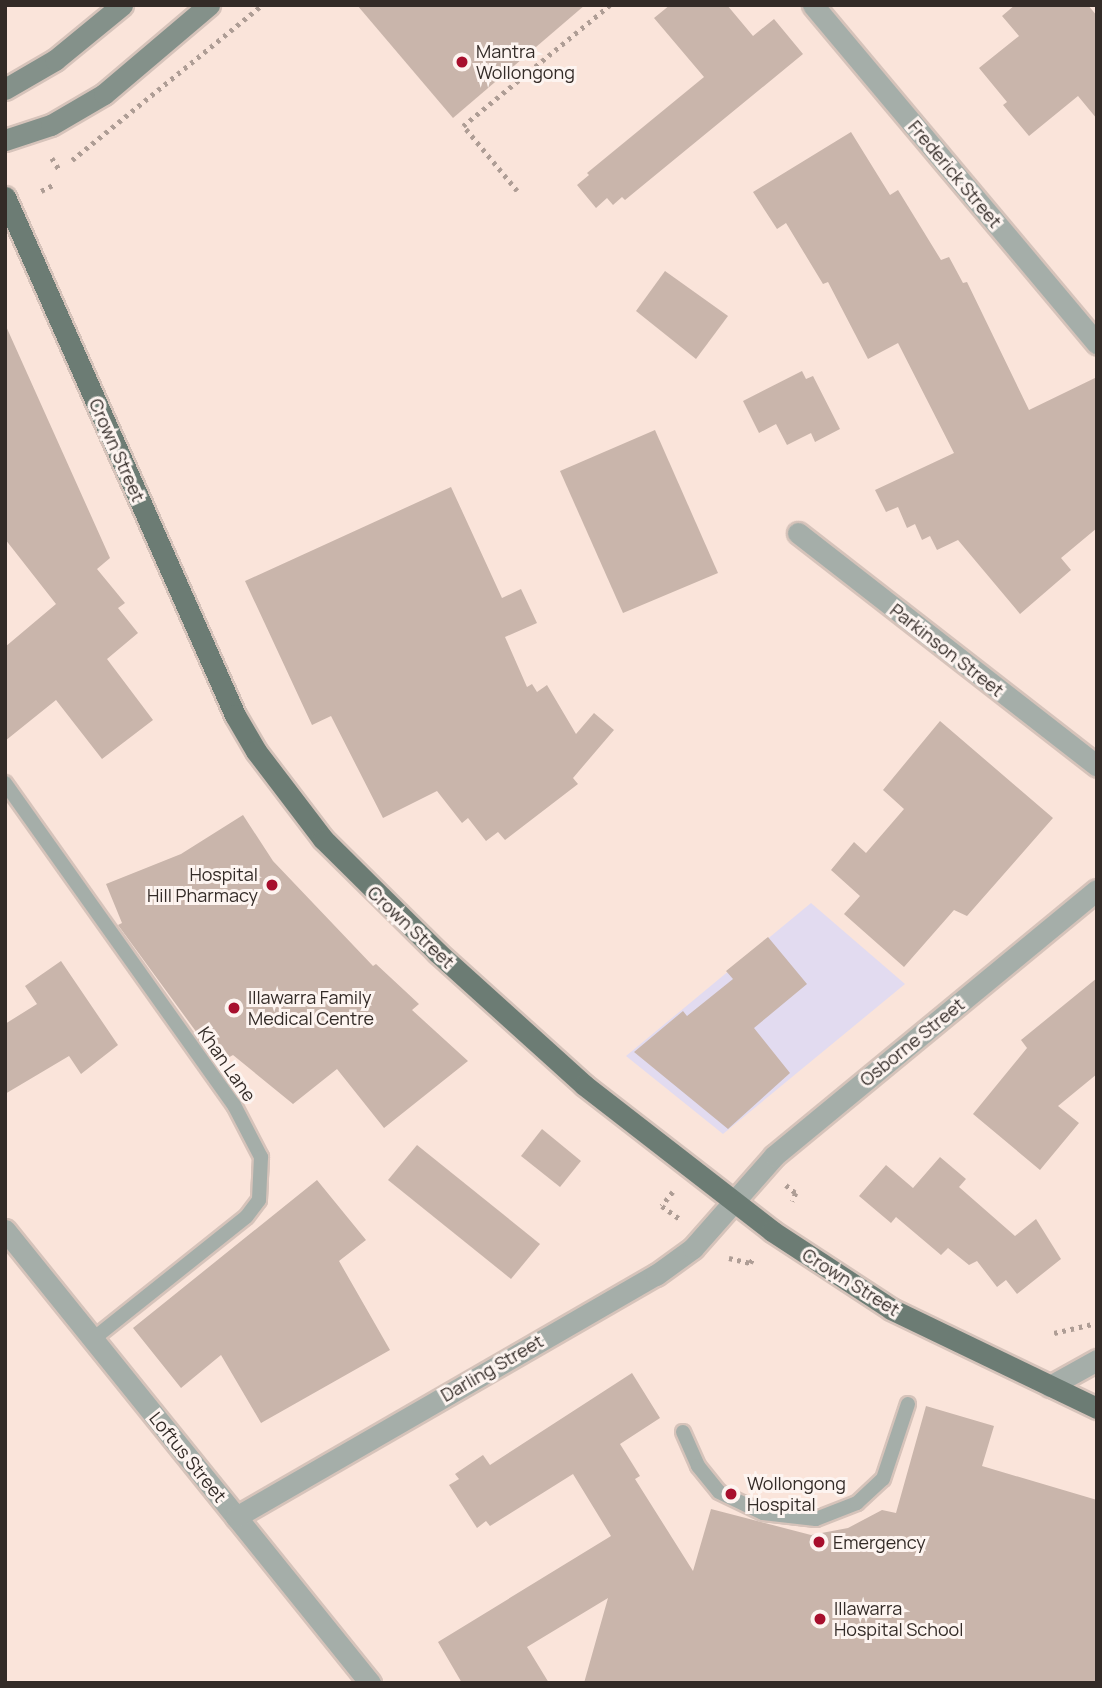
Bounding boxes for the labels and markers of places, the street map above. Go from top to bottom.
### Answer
place label: Mantra Wollongong [476,41,575,84]
marker: Mantra Wollongong [454,54,470,70]
place label: Hospital Hill Pharmacy [147,864,258,906]
marker: Hospital Hill Pharmacy [264,877,280,893]
place label: Illawarra Family Medical Centre [248,987,374,1030]
marker: Illawarra Family Medical Centre [226,1000,242,1016]
place label: Wollongong Hospital [747,1473,846,1516]
marker: Wollongong Hospital [721,1484,741,1504]
place label: Emergency [833,1531,926,1553]
marker: Emergency [811,1534,827,1550]
place label: Illawarra Hospital School [834,1598,963,1640]
marker: Illawarra Hospital School [812,1611,828,1627]

